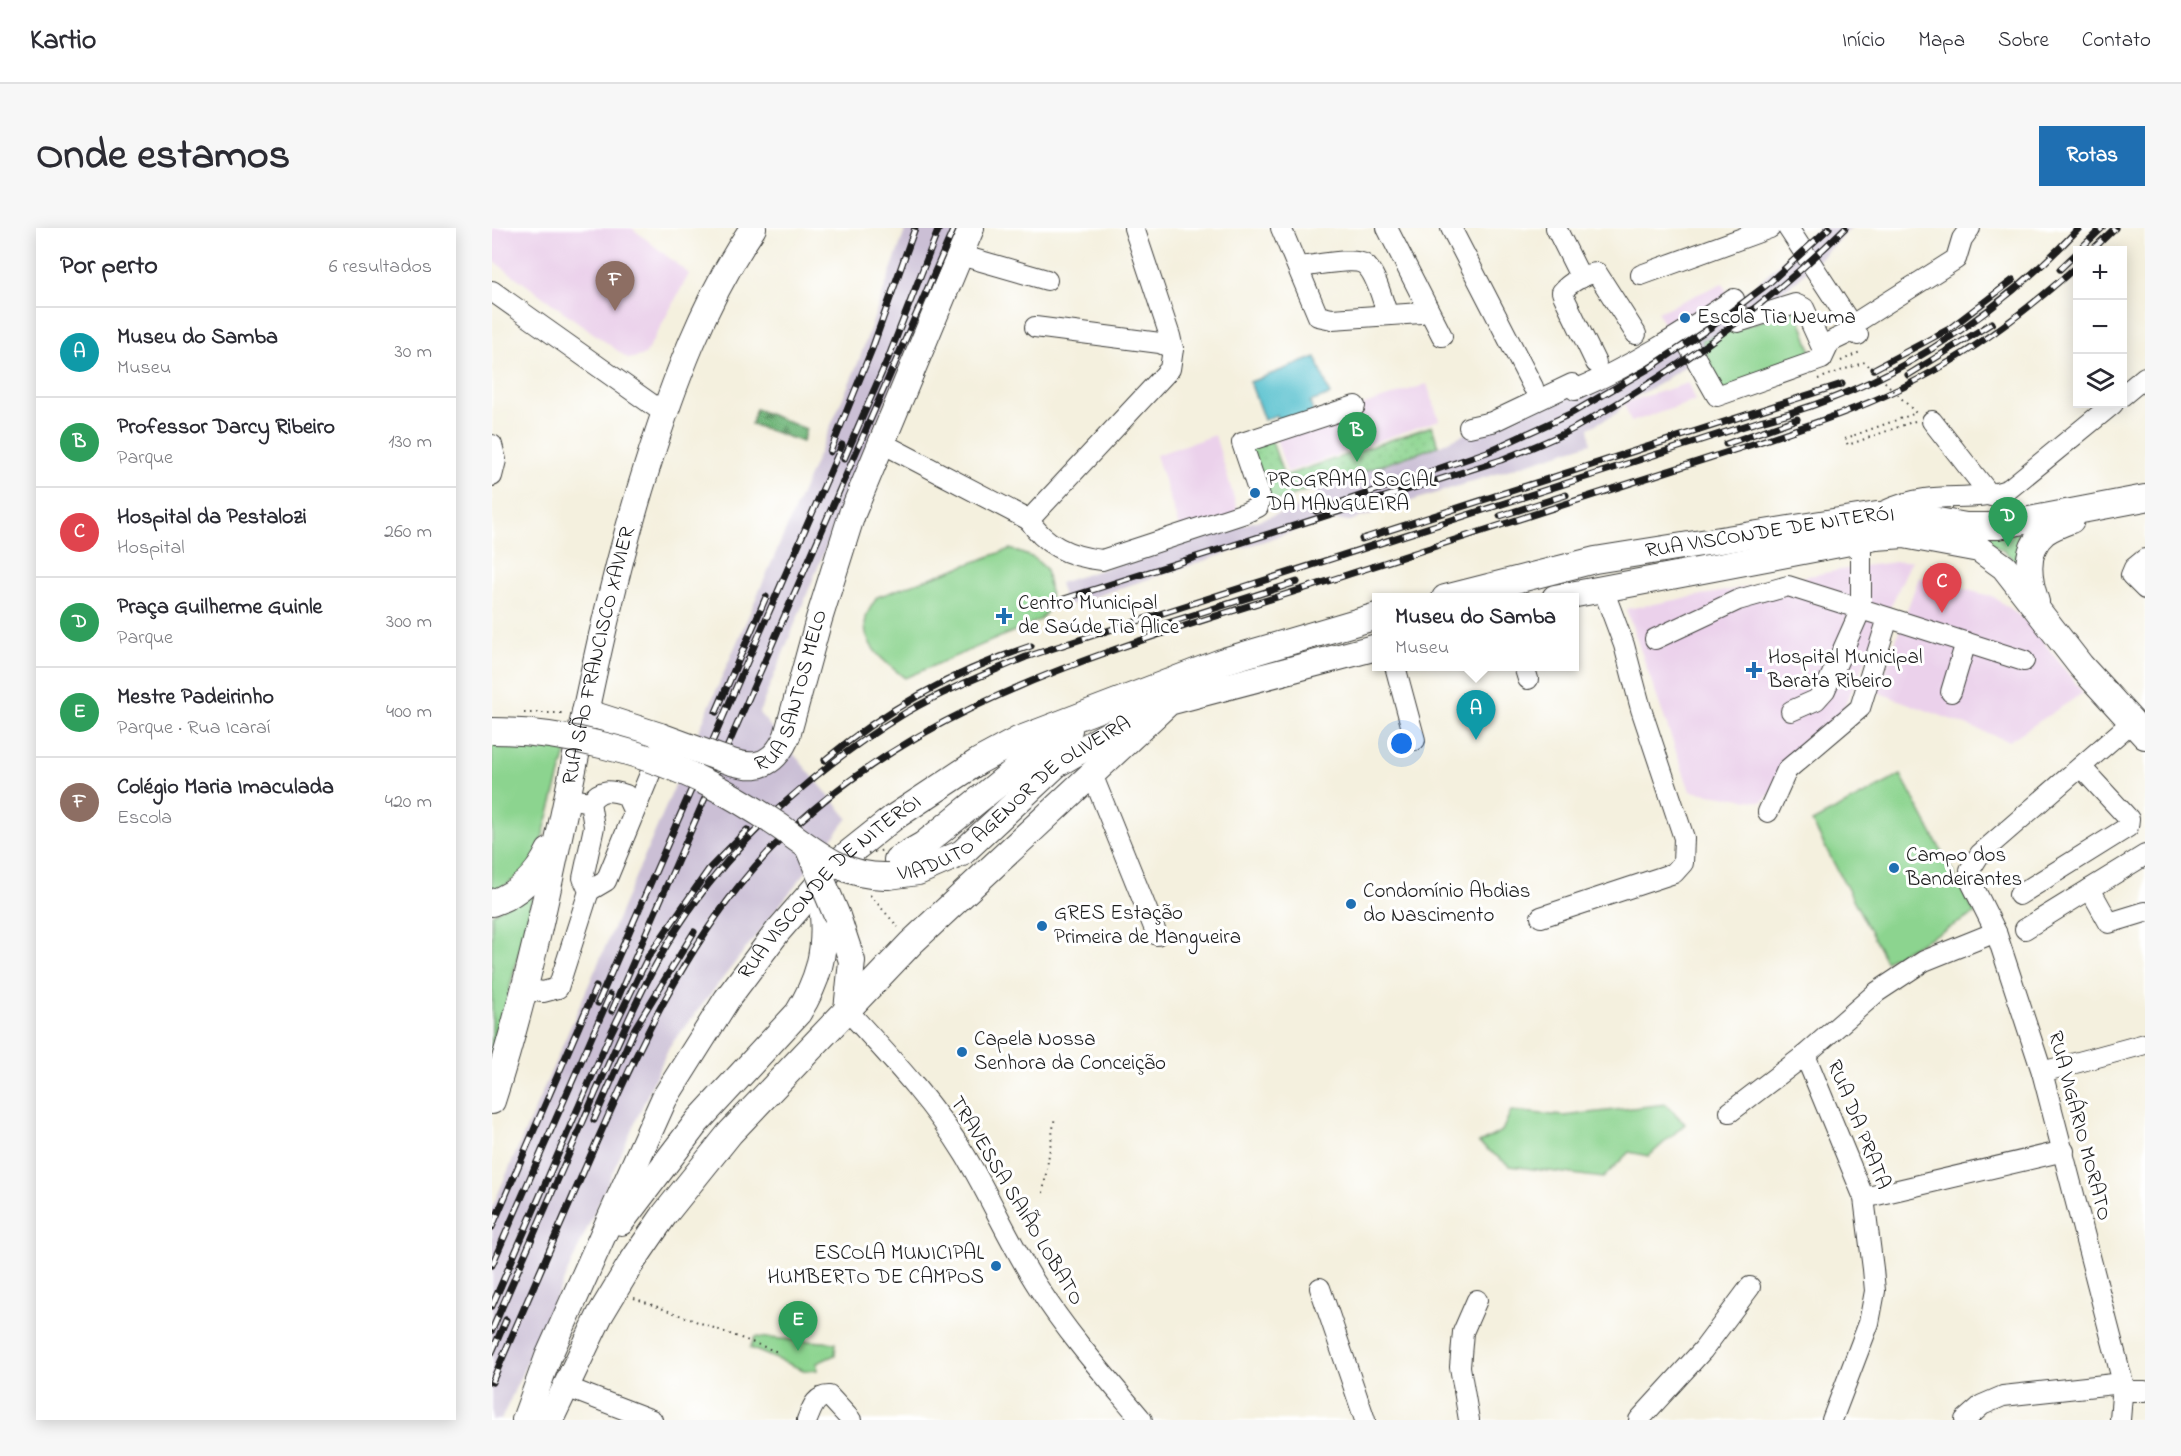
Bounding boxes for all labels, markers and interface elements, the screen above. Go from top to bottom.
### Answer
text: Kartio [30,21,96,62]
text: Início [1842,26,1885,56]
text: Mapa [1918,26,1965,56]
text: Sobre [1998,26,2049,56]
text: Contato [2082,26,2151,56]
text: Onde estamos [36,126,290,187]
button: Rotas [2039,126,2145,186]
map controls [2073,246,2127,408]
button: + [2073,246,2127,300]
text: Por perto [60,248,158,286]
text: 6 resultados [329,253,432,282]
pin: F [596,262,634,311]
button: − [2073,300,2127,354]
place label: Escola Tia Neuma [1697,303,1856,333]
marker: Escola Tia Neuma [1678,311,1692,325]
text: Museu do Samba [117,322,278,354]
text: A [73,338,86,367]
text: 30 m [395,338,432,367]
text: Museu [117,354,171,383]
button: layers [2073,354,2127,408]
text: Professor Darcy Ribeiro [117,412,335,444]
pin: B [1338,412,1376,462]
text: B [73,428,86,457]
text: 130 m [388,428,432,457]
text: Parque [117,444,173,473]
place label: PROGRAMA SOCIAL DA MANGUEIRA [1266,466,1437,520]
marker: PROGRAMA SOCIAL DA MANGUEIRA [1248,486,1262,500]
pin: D [1988,498,2028,547]
street label: RUA VISCONDE DE NITERÓI [1643,500,1895,567]
text: Hospital da Pestalozi [117,502,307,534]
text: C [74,518,85,547]
text: 260 m [384,518,432,547]
street label: RUA SÃO FRANCISCO XAVIER [555,523,644,788]
text: Hospital [117,534,185,563]
pin: C [1922,564,1962,613]
place label: Centro Municipal de Saúde Tia Alice [1018,589,1180,643]
text: Praça Guilherme Guinle [117,592,322,624]
popup [1372,593,1579,671]
text: Museu do Samba [1395,602,1556,634]
street label: RUA SANTOS MELO [751,606,836,780]
marker: Centro Municipal de Saúde Tia Alice [995,607,1013,625]
text: D [72,608,87,637]
text: 300 m [386,608,432,637]
text: Parque [117,624,173,653]
text: Museu [1395,634,1449,663]
place label: Hospital Municipal Barata Ribeiro [1767,643,1922,697]
marker: Hospital Municipal Barata Ribeiro [1745,661,1763,679]
text: Mestre Padeirinho [117,682,274,714]
pin: A [1456,690,1496,740]
text: E [73,698,86,727]
text: 400 m [386,698,432,727]
street label: VIADUTO AGENOR DE OLIVEIRA [895,709,1137,890]
text: Parque · Rua Icaraí [117,714,271,743]
your location [1387,729,1416,758]
text: Colégio Maria Imaculada [117,772,334,804]
text: F [73,788,86,817]
text: 420 m [385,788,432,817]
street label: RUA VISCONDE DE NITERÓI [731,788,928,986]
text: Escola [117,804,172,833]
place label: Campo dos Bandeirantes [1905,841,2022,895]
marker: Campo dos Bandeirantes [1887,861,1901,875]
place label: Condomínio Abdias do Nascimento [1363,877,1531,931]
marker: Condomínio Abdias do Nascimento [1344,897,1358,911]
place label: GRES Estação Primeira de Mangueira [1054,899,1241,955]
marker: GRES Estação Primeira de Mangueira [1035,919,1049,933]
place label: Capela Nossa Senhora da Conceição [974,1025,1166,1079]
street label: RUA VIGÁRIO MORATO [2039,1028,2120,1224]
marker: Capela Nossa Senhora da Conceição [955,1045,969,1059]
street label: RUA DA PRATA [1818,1056,1898,1194]
street label: TRAVESSA SAIÃO LOBATO [941,1091,1091,1311]
place label: ESCOLA MUNICIPAL HUMBERTO DE CAMPOS [767,1239,984,1293]
marker: ESCOLA MUNICIPAL HUMBERTO DE CAMPOS [989,1259,1003,1273]
pin: E [778,1302,818,1351]

